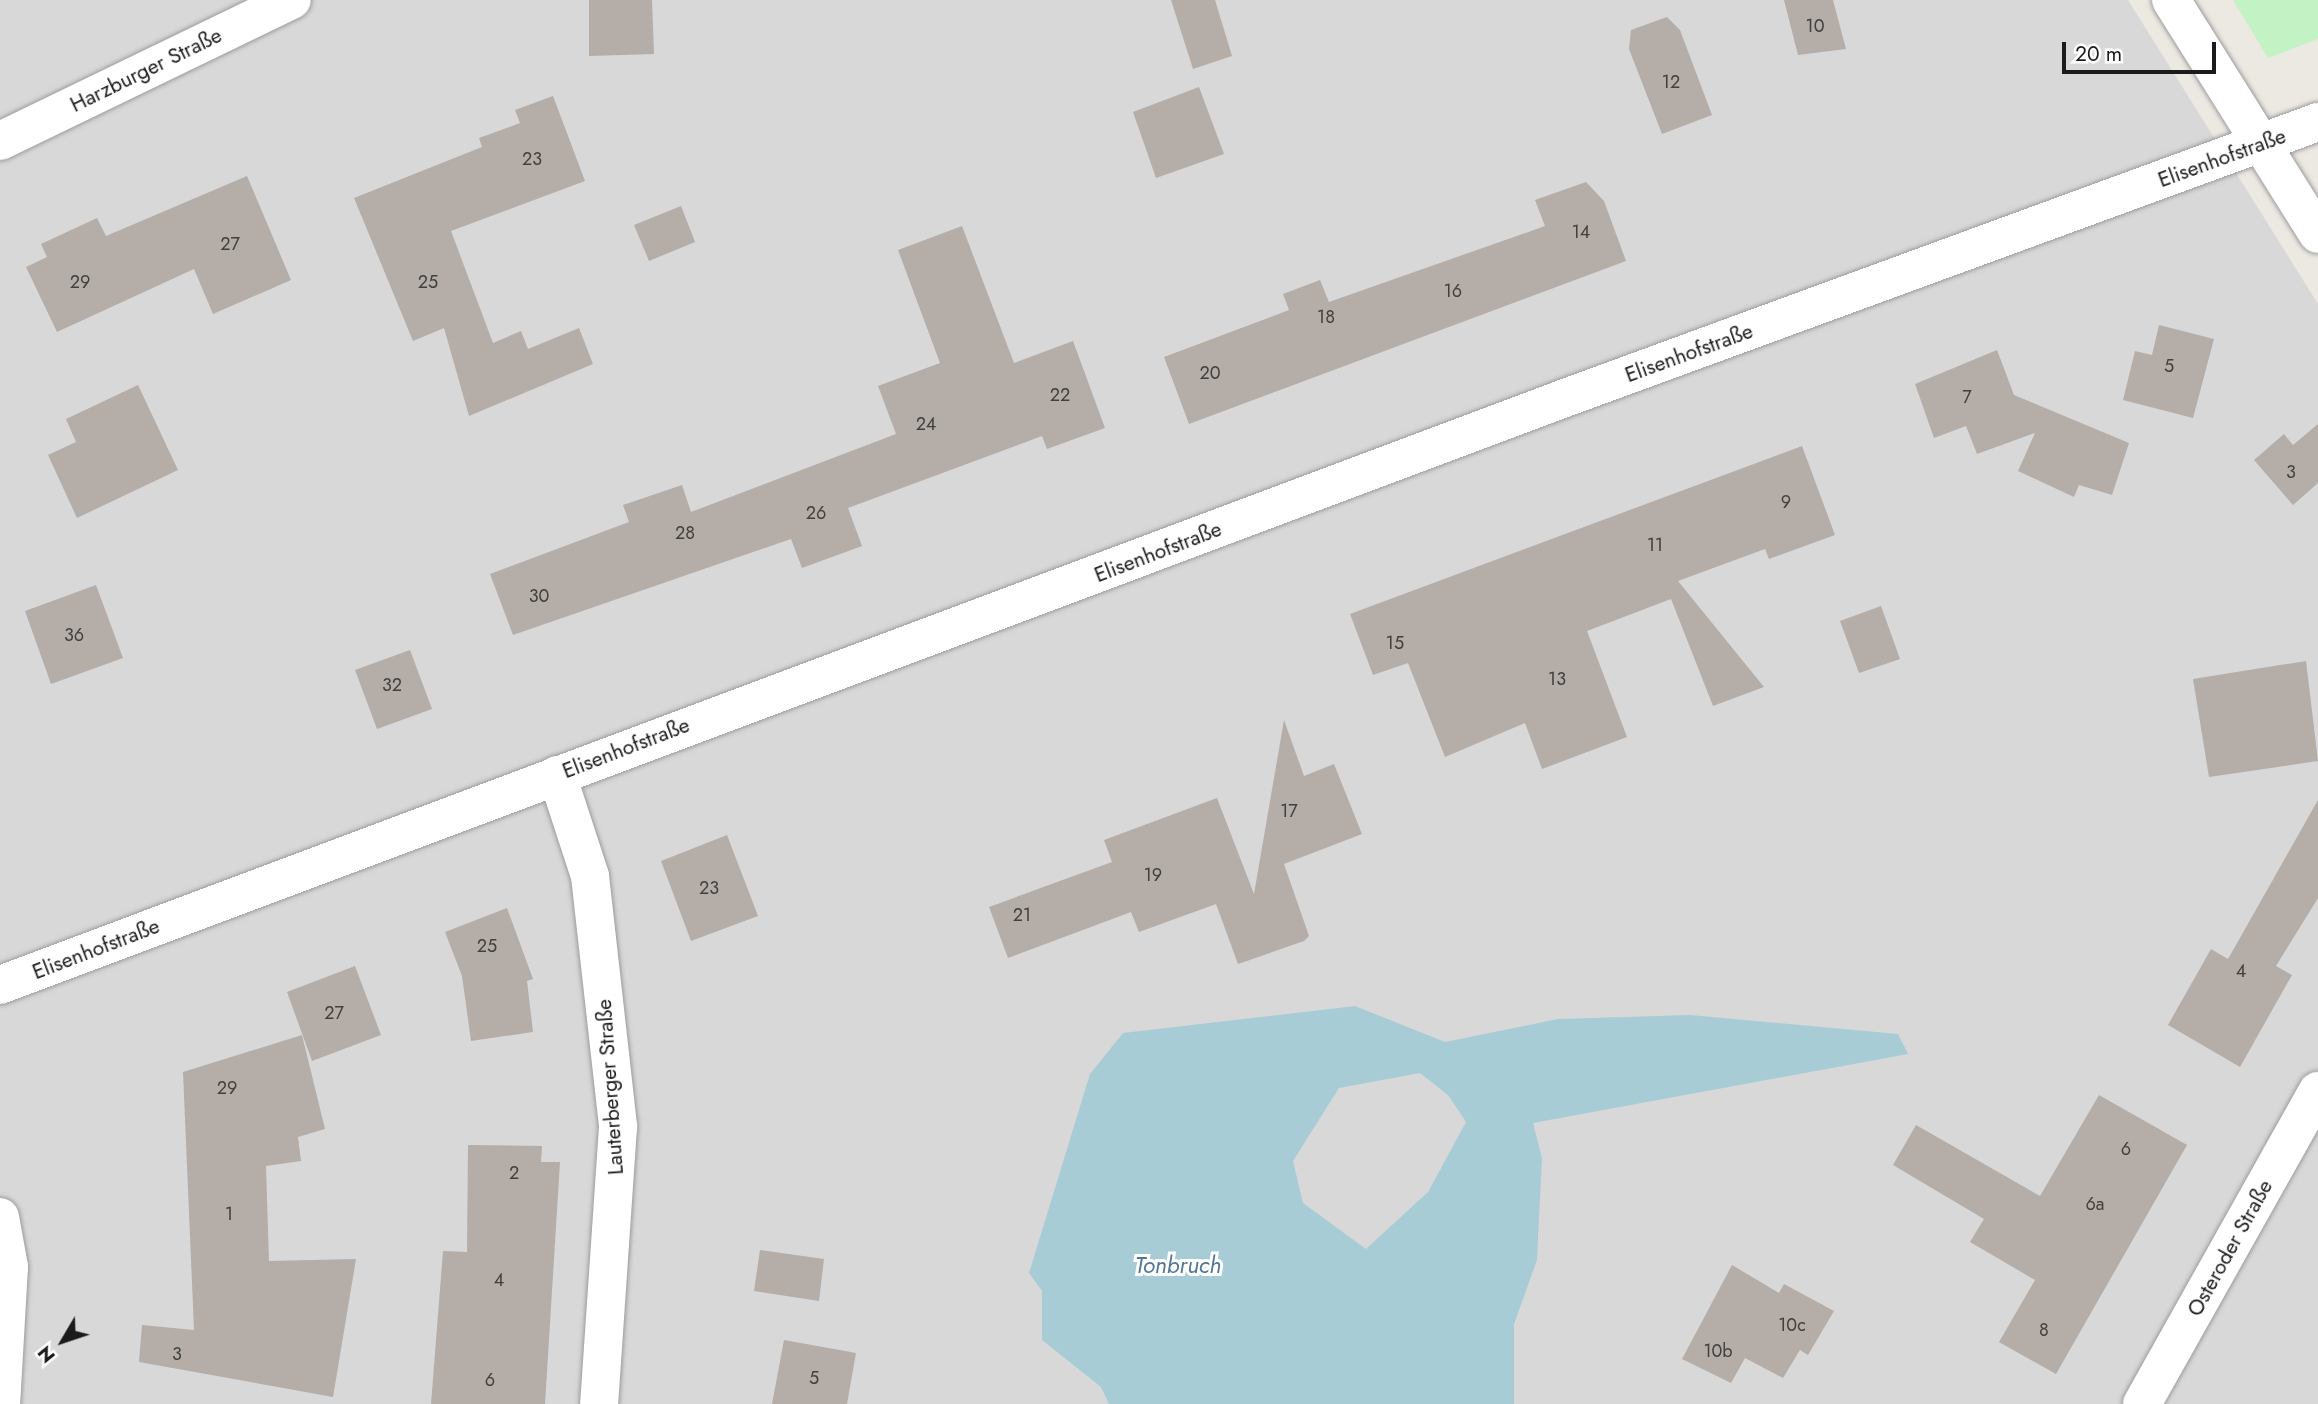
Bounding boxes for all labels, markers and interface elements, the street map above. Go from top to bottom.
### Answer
house number: 10 [1806,15,1824,37]
street label: Harzburger Straße [66,22,226,118]
scale bar [2066,28,2220,72]
text: 20 m [2075,39,2122,69]
house number: 12 [1662,71,1680,93]
street label: Elisenhofstraße [2155,123,2289,193]
house number: 23 [522,148,542,170]
house number: 14 [1572,221,1590,243]
house number: 27 [220,233,240,255]
house number: 29 [70,271,90,293]
house number: 25 [418,271,438,293]
house number: 16 [1444,280,1462,302]
house number: 18 [1317,306,1335,328]
street label: Elisenhofstraße [1622,318,1756,388]
house number: 5 [2164,355,2174,377]
house number: 20 [1199,362,1221,384]
house number: 22 [1050,384,1070,406]
house number: 7 [1962,386,1972,408]
house number: 24 [916,413,936,435]
house number: 3 [2286,461,2296,483]
house number: 9 [1781,491,1791,513]
house number: 26 [806,502,826,524]
street label: Elisenhofstraße [1091,516,1225,588]
house number: 28 [675,522,695,544]
house number: 11 [1647,534,1663,556]
house number: 30 [529,585,549,607]
house number: 36 [64,624,84,646]
house number: 15 [1386,632,1404,654]
house number: 13 [1548,668,1566,690]
house number: 32 [382,674,402,696]
street label: Elisenhofstraße [559,712,693,784]
house number: 17 [1280,800,1298,822]
house number: 19 [1144,864,1162,886]
house number: 23 [699,877,719,899]
house number: 21 [1013,904,1031,926]
street label: Elisenhofstraße [29,913,163,985]
house number: 25 [477,935,497,957]
house number: 4 [2236,960,2246,982]
street label: Lauterberger Straße [591,998,629,1176]
house number: 27 [324,1002,344,1024]
house number: 29 [217,1077,237,1099]
house number: 6 [2121,1138,2131,1160]
house number: 2 [509,1162,519,1184]
street label: Osteroder Straße [2182,1175,2278,1321]
house number: 6a [2085,1193,2105,1215]
house number: 1 [225,1203,233,1225]
water label: Tonbruch [1135,1251,1221,1279]
house number: 4 [494,1269,504,1291]
north arrow [28,1306,98,1376]
house number: 10c [1778,1314,1806,1336]
house number: 8 [2039,1319,2049,1341]
text: N [31,1340,62,1369]
house number: 10b [1703,1340,1733,1362]
house number: 3 [172,1343,182,1365]
house number: 5 [809,1367,819,1389]
house number: 6 [485,1369,495,1391]

